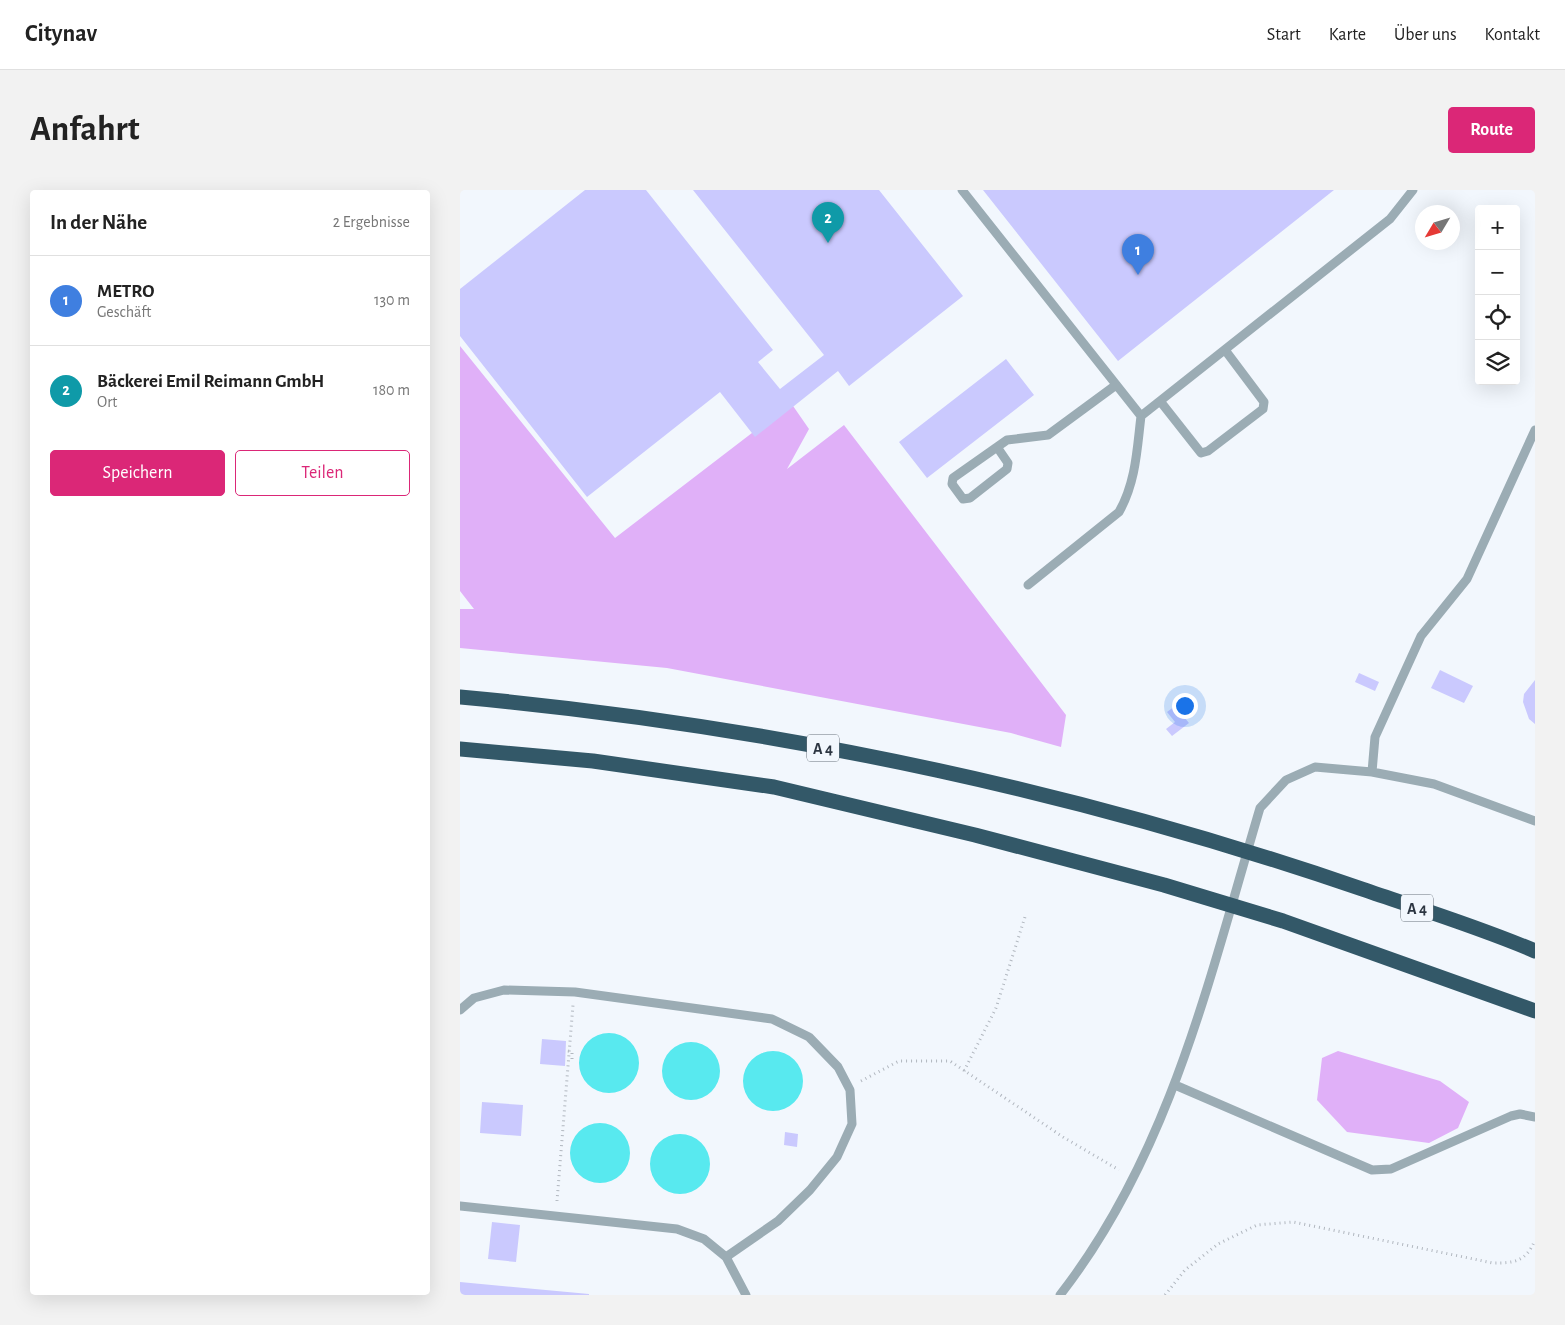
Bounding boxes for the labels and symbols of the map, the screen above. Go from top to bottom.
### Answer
pin: 2 [812,202,844,243]
north arrow [1415,205,1460,250]
pin: 1 [1122,234,1154,275]
your location [1172,693,1198,719]
road number: A 4 [807,734,839,762]
road number: A 4 [1401,894,1433,921]

